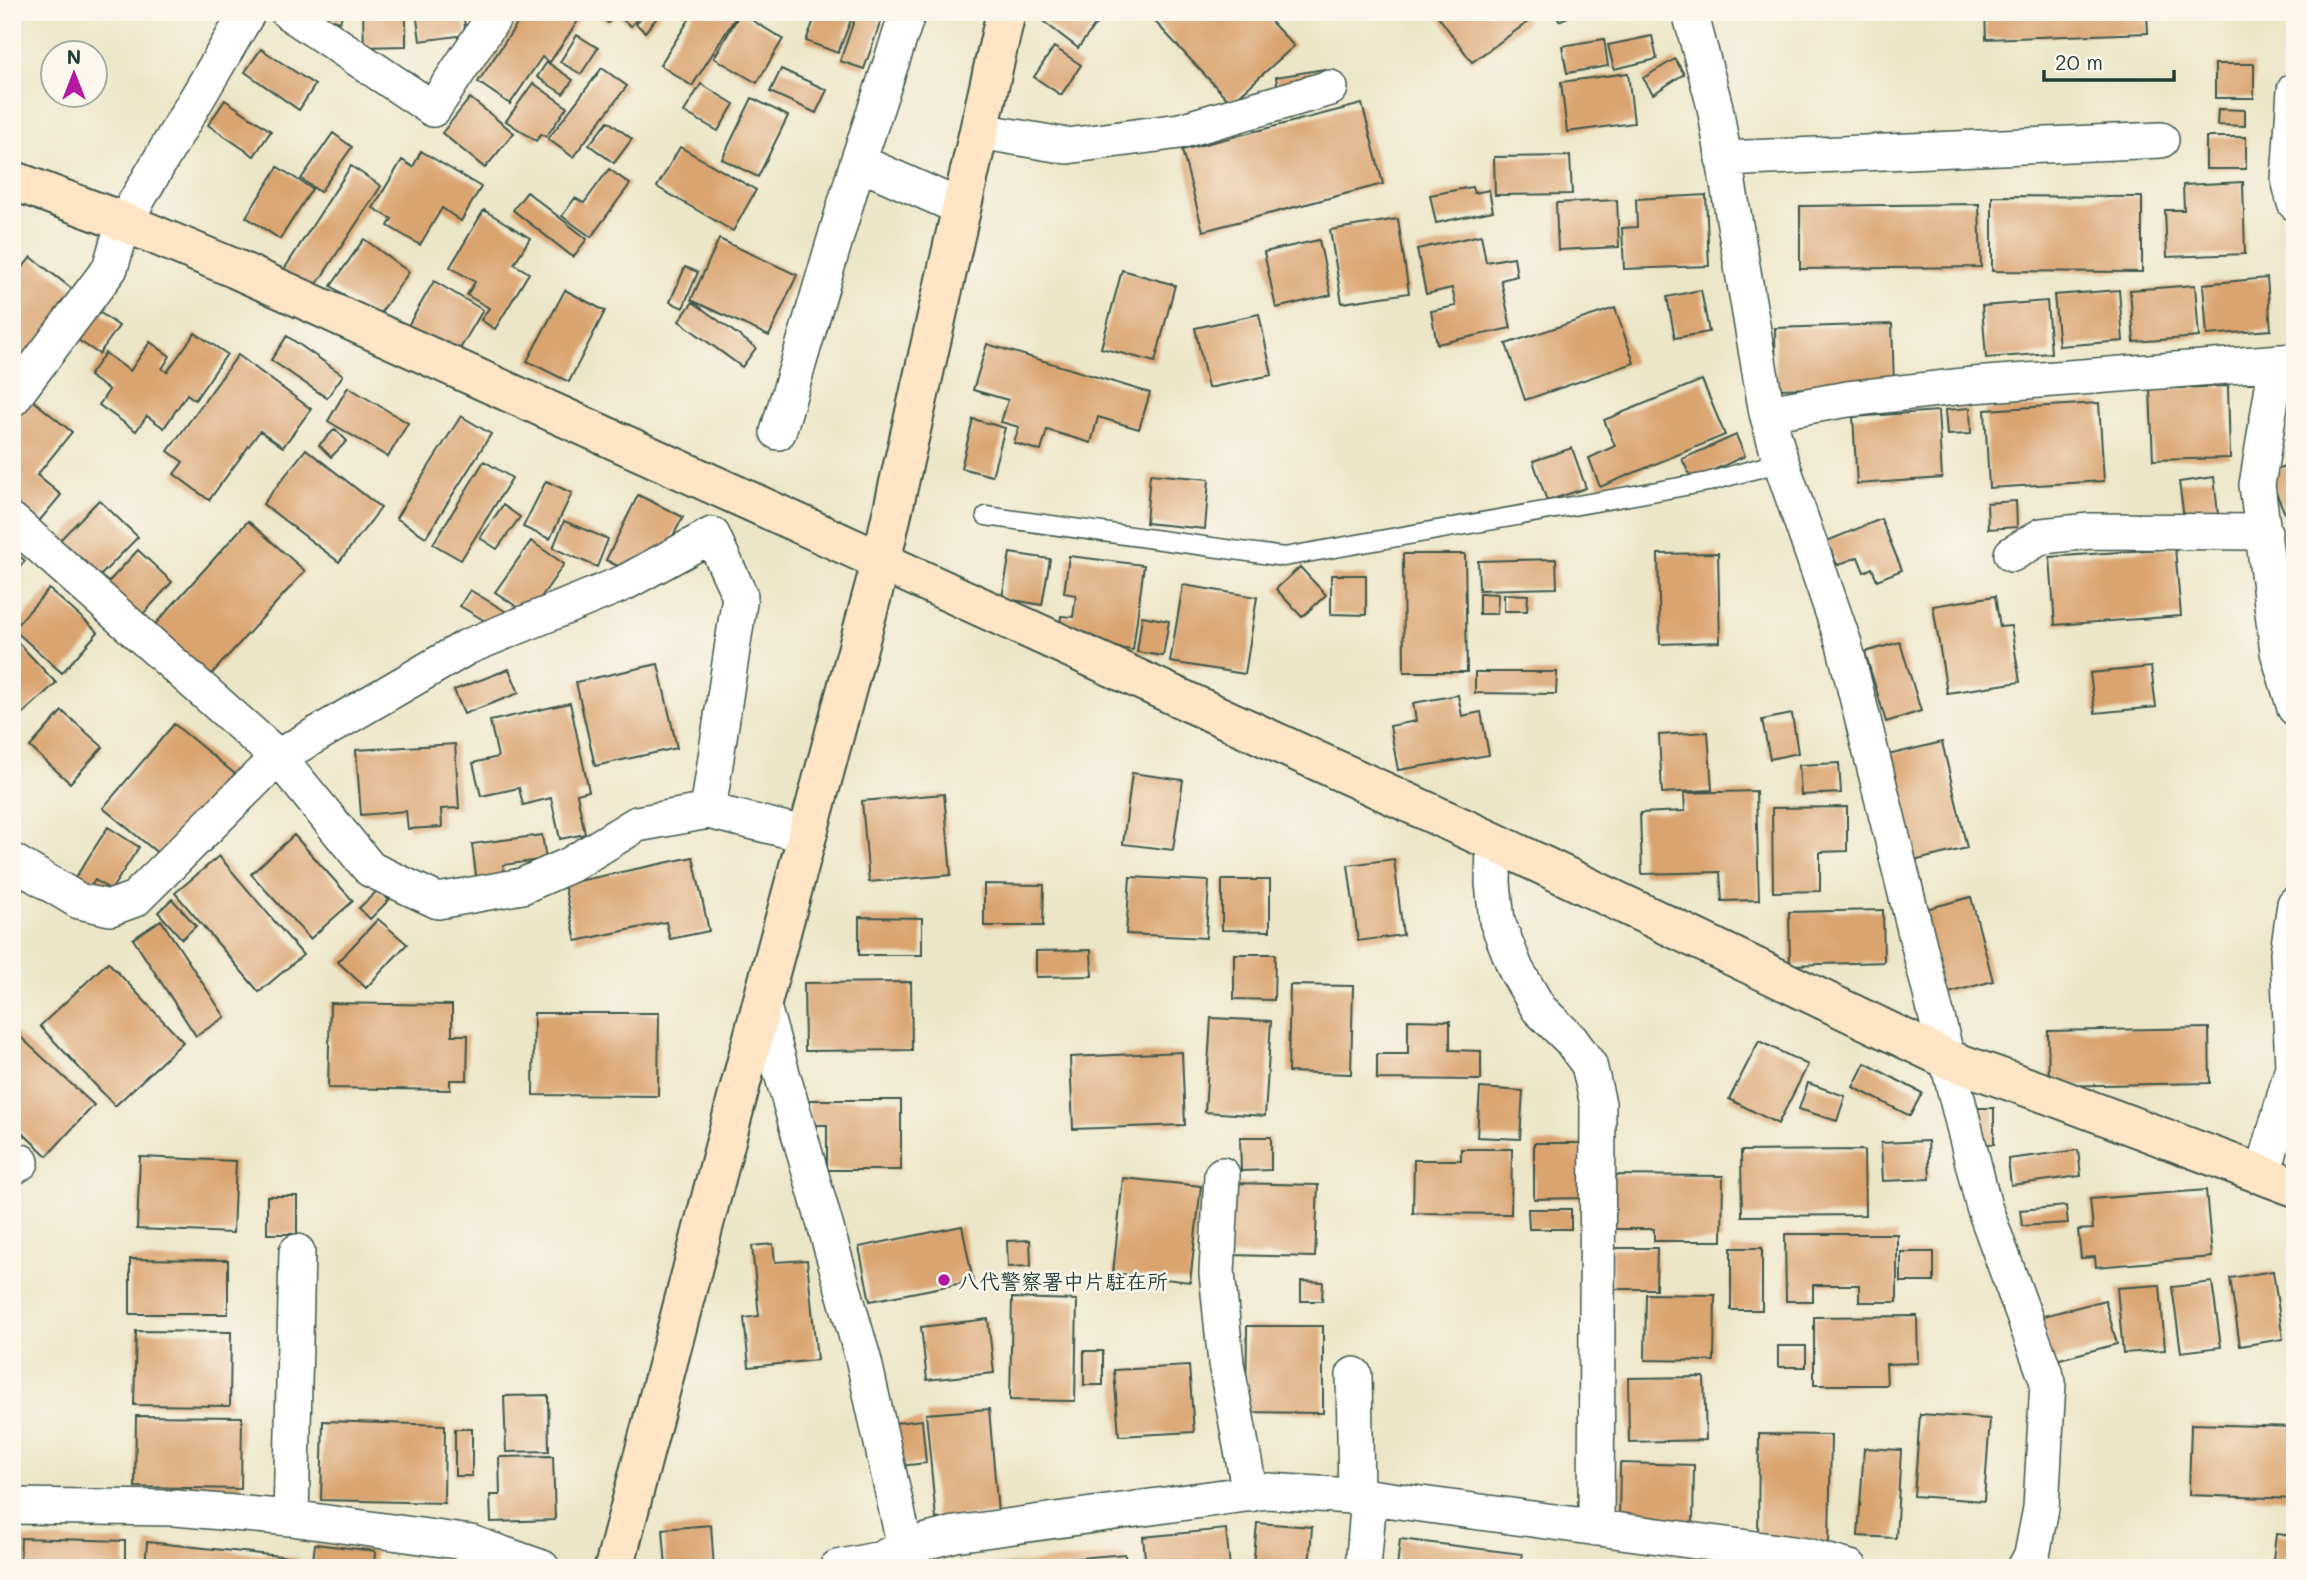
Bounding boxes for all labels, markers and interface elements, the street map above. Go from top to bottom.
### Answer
north arrow [38,38,108,108]
scale bar [2044,38,2174,82]
text: N [67,44,81,69]
text: 20 m [2055,48,2103,75]
place label: 八代警察署中片駐在所 [958,1267,1168,1294]
marker: 八代警察署中片駐在所 [936,1272,952,1288]

